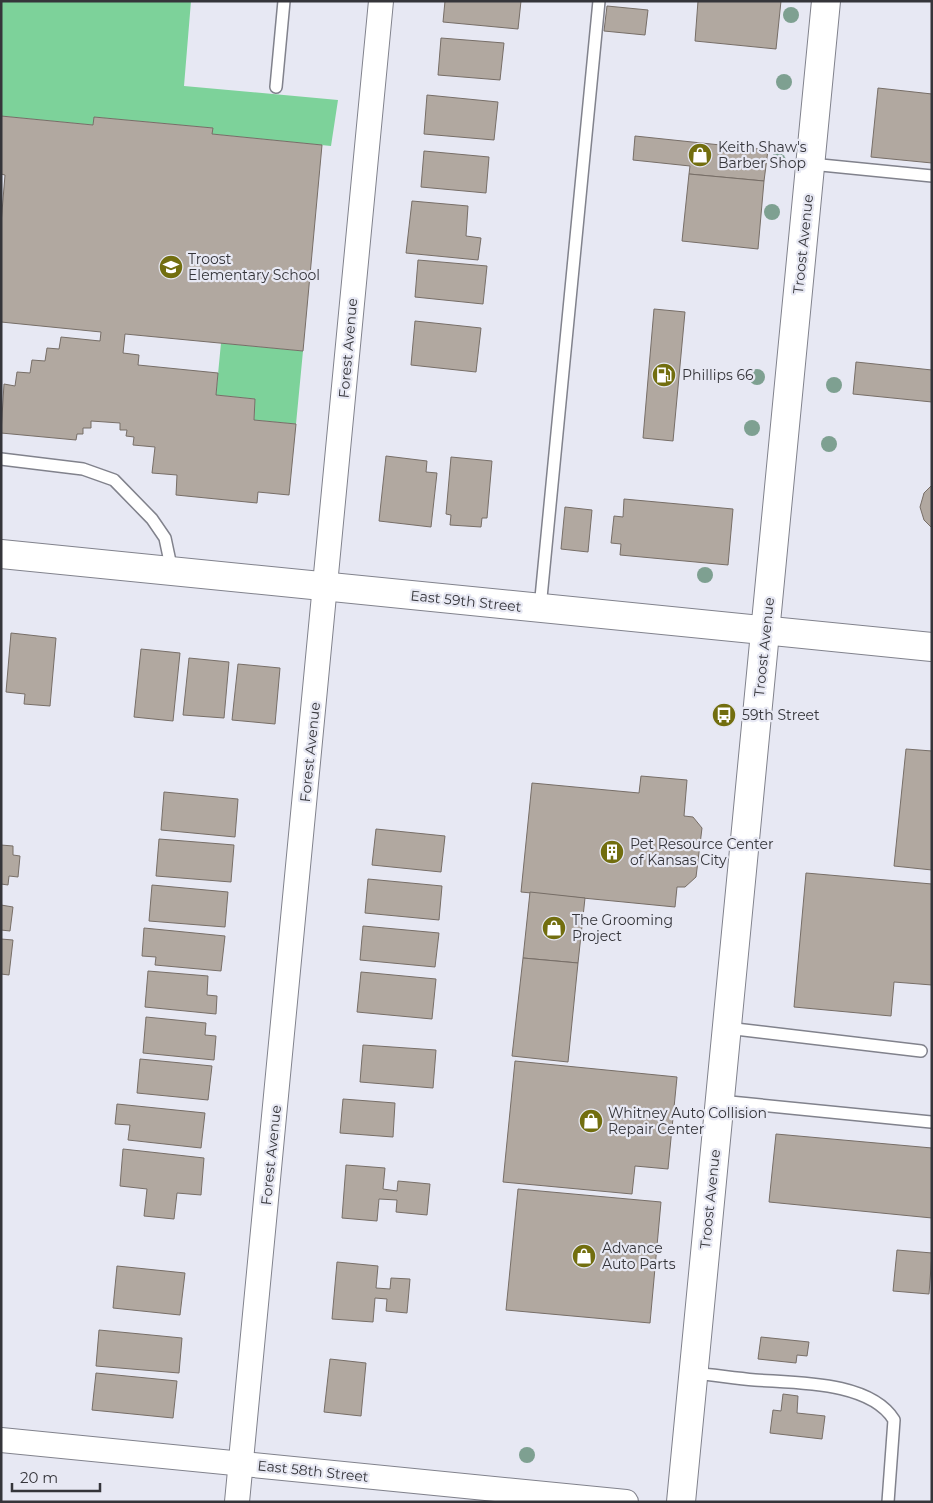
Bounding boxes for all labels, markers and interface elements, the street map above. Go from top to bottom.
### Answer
place label: Keith Shaw's Barber Shop [718,138,807,172]
shop icon: Keith Shaw's Barber Shop [687,142,713,168]
street label: Troost Avenue [789,193,817,295]
place label: Troost Elementary School [188,250,320,284]
school or university icon: Troost Elementary School [158,254,184,280]
street label: Forest Avenue [335,297,361,399]
fuel station icon: Phillips 66 [651,362,677,388]
place label: Phillips 66 [682,366,754,384]
street label: East 59th Street [410,586,523,616]
street label: Troost Avenue [750,596,778,698]
street label: Forest Avenue [296,701,324,803]
bus stop icon: 59th Street [711,702,737,728]
place label: 59th Street [742,706,820,724]
place label: Pet Resource Center of Kansas City [630,835,774,869]
building icon: Pet Resource Center of Kansas City [599,839,625,865]
place label: The Grooming Project [572,911,673,945]
shop icon: The Grooming Project [541,915,567,941]
street label: Forest Avenue [257,1104,285,1206]
place label: Whitney Auto Collision Repair Center [608,1104,767,1138]
shop icon: Whitney Auto Collision Repair Center [578,1108,604,1134]
street label: Troost Avenue [696,1148,724,1250]
place label: Advance Auto Parts [602,1239,676,1273]
shop icon: Advance Auto Parts [571,1243,597,1269]
street label: East 58th Street [257,1456,370,1486]
scale bar [12,1460,100,1492]
text: 20 m [20,1468,58,1487]

